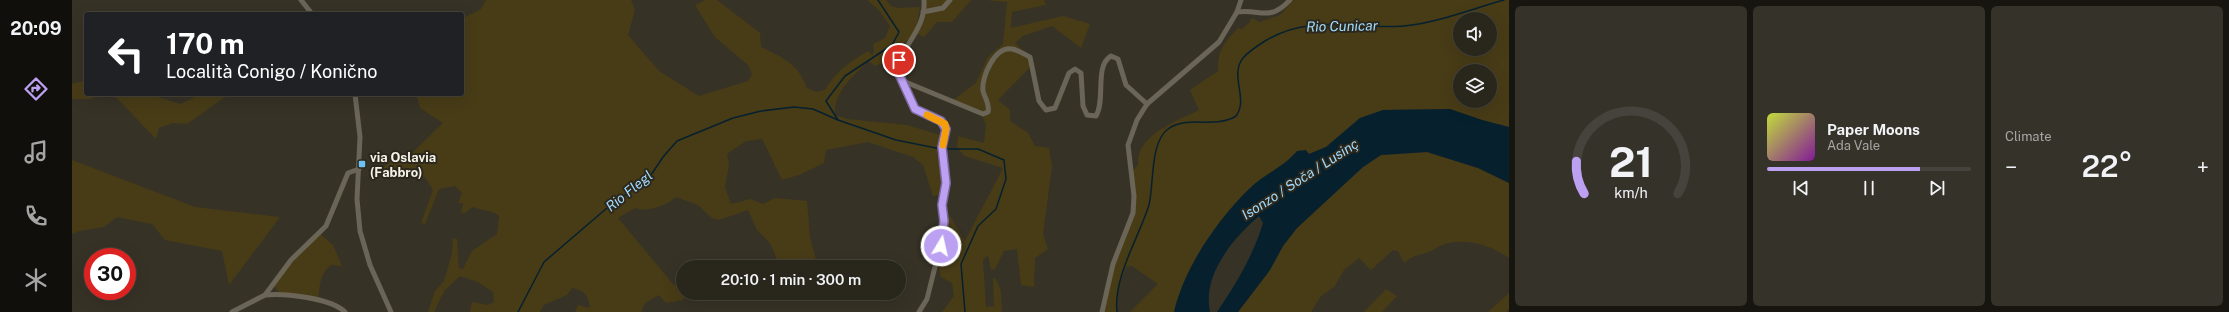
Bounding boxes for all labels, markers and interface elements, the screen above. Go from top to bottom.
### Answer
map controls [1453,12,1497,108]
button: sound [1453,12,1497,56]
water label: Rio Cunicar [1306,17,1379,35]
text: 20:09 [10,18,62,39]
text: 170 m [166,27,245,60]
icon: left [100,28,152,80]
pin [882,43,916,77]
icon: arrive [888,49,910,71]
text: Località Conigo / Konično [166,61,377,82]
button: layers [1453,64,1497,108]
icon: directions [22,75,50,103]
text: Paper Moons [1827,121,1920,138]
text: Climate [2005,129,2052,144]
water label: Isonzo / Soča / Lusinç [1239,135,1361,223]
text: 21 [1609,137,1653,186]
icon: music [22,138,50,166]
text: Ada Vale [1827,138,1880,153]
text: 22° [2081,148,2133,184]
place label: via Oslavia (Fabbro) [370,150,436,180]
text: − [2005,154,2017,180]
text: + [2197,154,2209,180]
marker: via Oslavia (Fabbro) [357,159,367,169]
water label: Rio Flegl [602,167,656,215]
icon: previous [1790,177,1812,199]
icon: pause [1858,177,1880,199]
icon: next [1926,177,1948,199]
text: km/h [1614,184,1648,201]
icon: phone [22,202,50,230]
position arrow [920,225,962,267]
speed limit sign: 30 [84,248,136,300]
icon: climate [22,266,50,294]
text: 20:10 · 1 min · 300 m [721,271,861,288]

